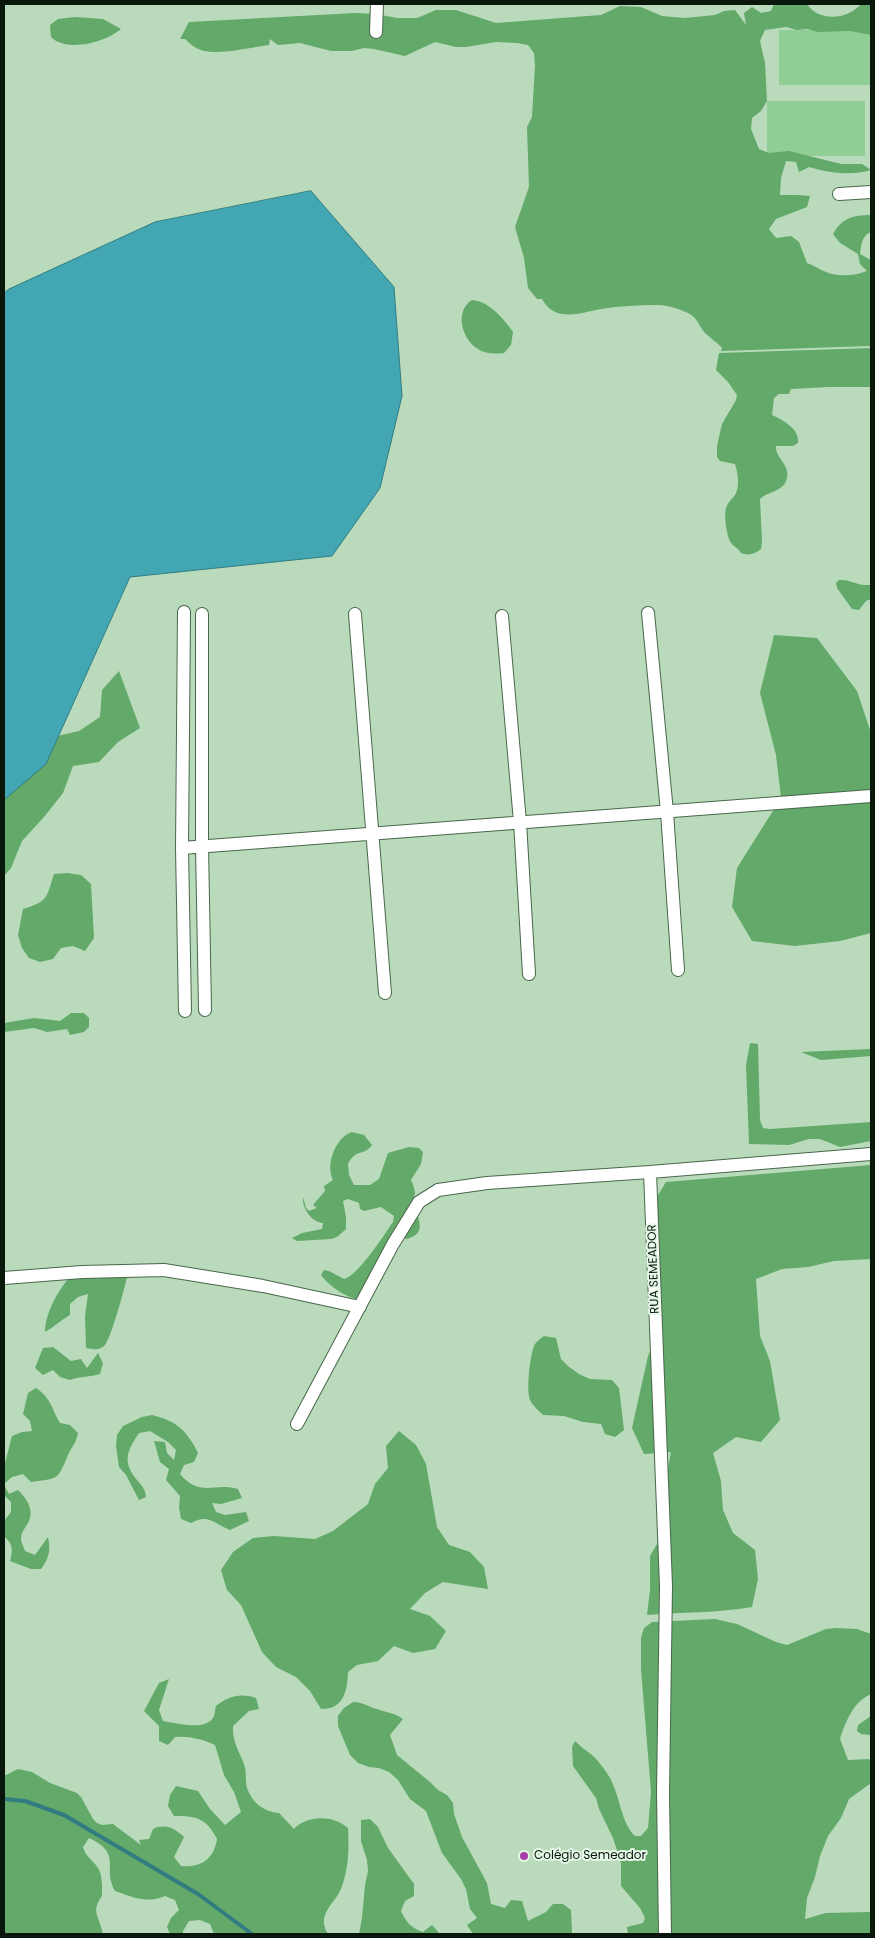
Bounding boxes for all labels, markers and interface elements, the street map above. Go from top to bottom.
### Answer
street label: RUA SEMEADOR [645,1224,663,1314]
place label: Colégio Semeador [534,1849,646,1863]
marker: Colégio Semeador [518,1850,530,1862]

